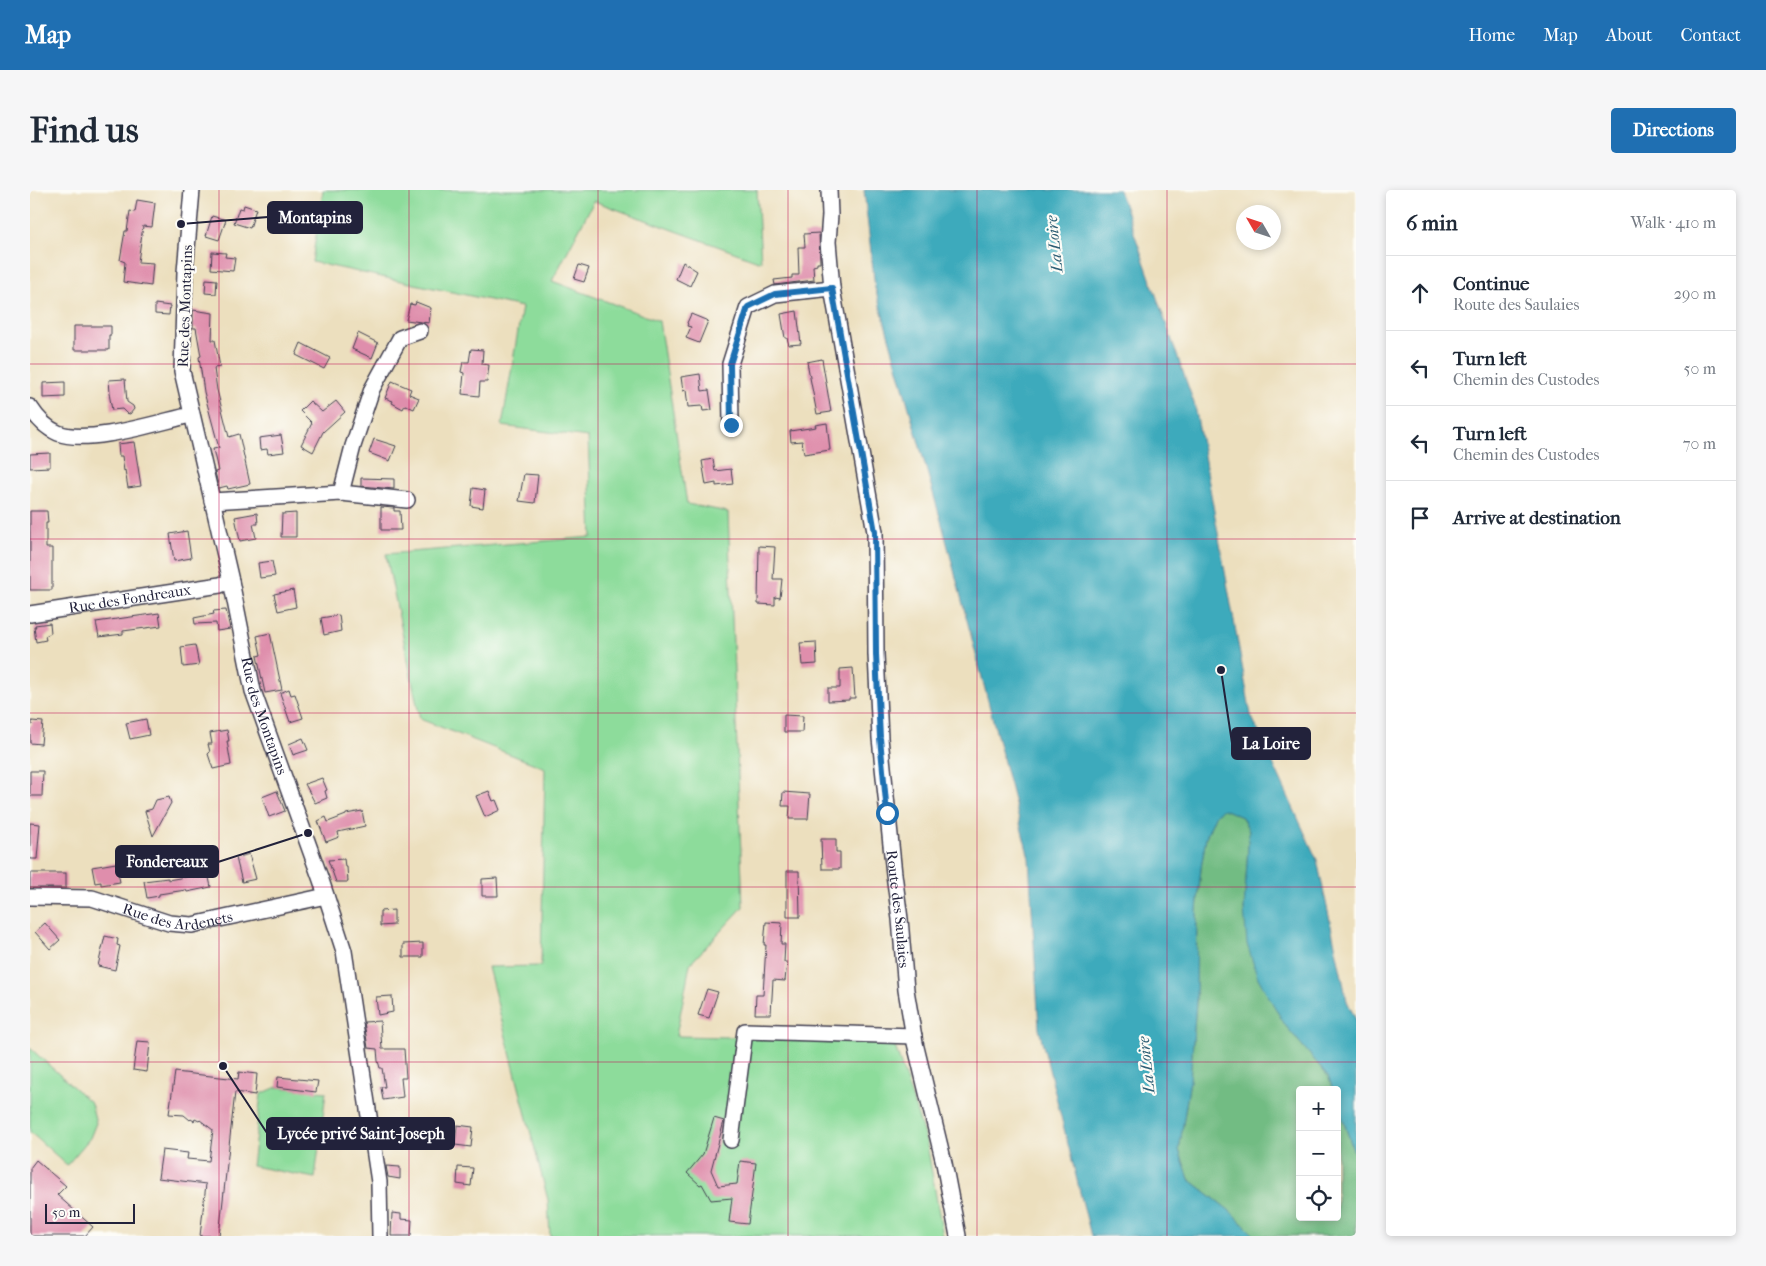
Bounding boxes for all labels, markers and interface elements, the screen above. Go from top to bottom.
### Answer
text: Map [25,21,71,49]
text: Home [1468,25,1515,46]
text: Map [1543,25,1578,46]
text: About [1606,25,1652,46]
text: Contact [1680,25,1741,46]
button: Directions [1611,108,1736,153]
text: Find us [30,110,139,151]
callout: Montapins [268,202,362,233]
north arrow [1236,205,1281,250]
text: Montapins [277,208,352,228]
text: 6 min [1406,211,1458,235]
text: Walk · 410 m [1631,213,1716,232]
water label: La Loire [1042,214,1067,274]
street label: Rue des Montapins [174,244,196,368]
text: Continue [1453,273,1529,295]
icon: ahead [1406,279,1434,307]
text: 290 m [1674,284,1716,303]
text: Route des Saulaies [1453,295,1579,314]
text: Turn left [1453,348,1527,370]
icon: left [1406,354,1434,382]
text: 50 m [1684,359,1716,378]
text: Chemin des Custodes [1453,370,1599,389]
route end [720,414,743,437]
text: Turn left [1453,423,1527,445]
icon: left [1406,429,1434,457]
text: 70 m [1683,434,1716,453]
text: Chemin des Custodes [1453,445,1599,464]
icon: arrive [1406,504,1434,532]
text: Arrive at destination [1453,507,1621,529]
street label: Rue des Fondreaux [68,581,192,617]
street label: Rue des Montapins [237,655,291,778]
callout: La Loire [1232,728,1310,759]
text: La Loire [1242,734,1300,753]
route start [876,802,899,825]
callout: Fondereaux [116,846,218,877]
street label: Route des Saulaies [883,849,913,969]
text: Fondereaux [125,852,209,871]
street label: Rue des Ardenets [120,900,235,934]
water label: La Loire [1134,1035,1159,1095]
map controls [1296,1086,1341,1221]
button: + [1296,1086,1341,1131]
callout: Lycée privé Saint-Joseph [267,1118,454,1149]
text: Lycée privé Saint-Joseph [277,1124,446,1144]
button: − [1296,1131,1341,1176]
button: locate [1296,1176,1341,1221]
scale bar [45,1201,135,1224]
text: 50 m [52,1204,80,1221]

